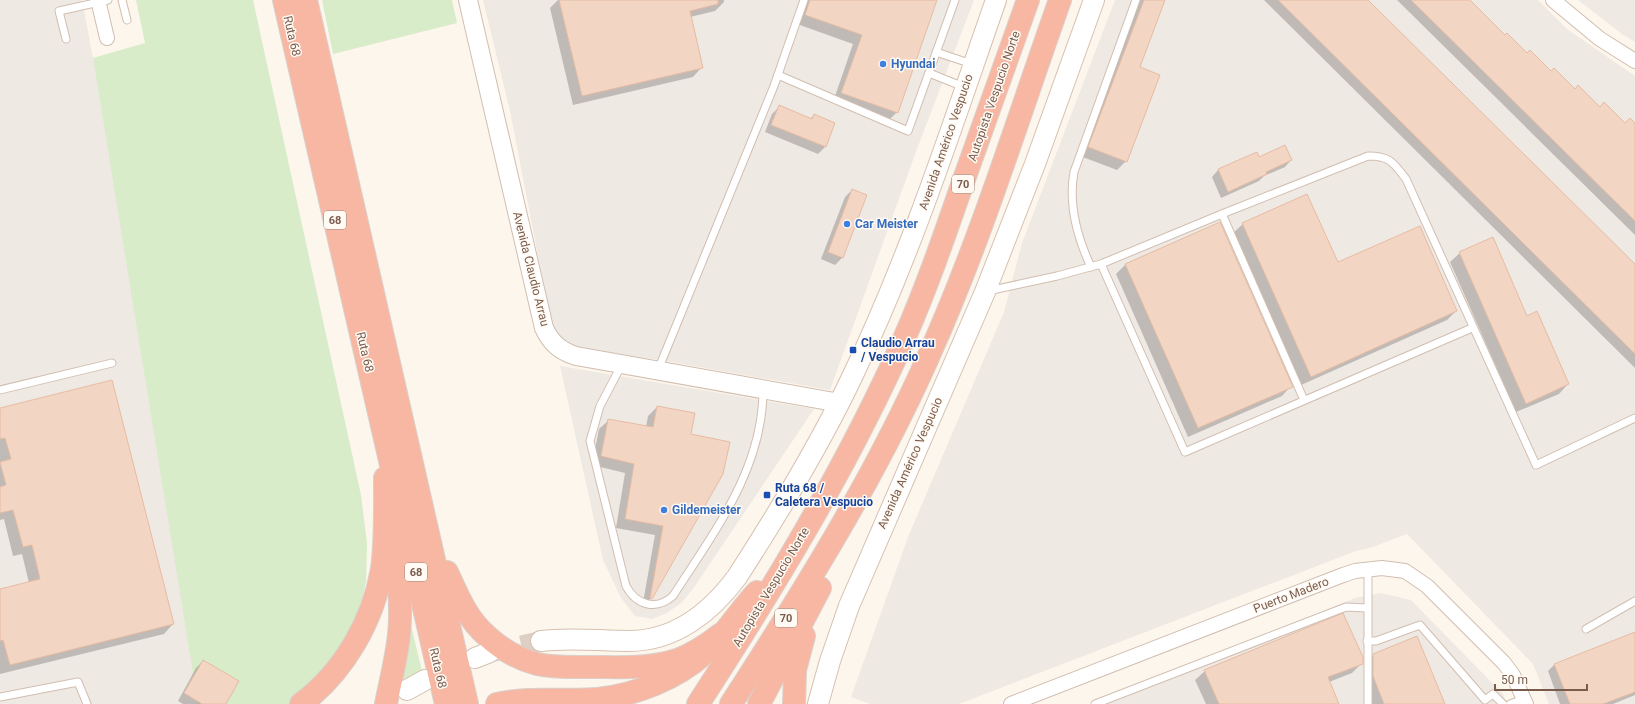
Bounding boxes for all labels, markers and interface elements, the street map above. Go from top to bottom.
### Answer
street label: Ruta 68 [281,14,303,58]
street label: Autopista Vespucio Norte [965,29,1023,163]
place label: Hyundai [891,57,935,71]
marker: Hyundai [878,59,888,69]
street label: Avenida Américo Vespucio [916,72,976,212]
road number: 70 [952,175,974,193]
street label: Avenida Claudio Arrau [510,210,552,328]
road number: 68 [324,211,346,229]
place label: Car Meister [855,217,919,231]
marker: Car Meister [842,219,852,229]
street label: Ruta 68 [354,330,376,374]
place label: Claudio Arrau / Vespucio [860,336,935,364]
marker: Claudio Arrau / Vespucio [848,345,858,355]
street label: Avenida Américo Vespucio [875,395,945,531]
place label: Ruta 68 / Caletera Vespucio [775,481,873,509]
marker: Ruta 68 / Caletera Vespucio [762,490,772,500]
place label: Gildemeister [672,503,742,517]
marker: Gildemeister [659,505,669,515]
street label: Autopista Vespucio Norte [730,525,812,649]
road number: 68 [405,563,427,581]
street label: Puerto Madero [1251,574,1331,616]
road number: 70 [775,609,797,627]
street label: Ruta 68 [427,646,449,690]
scale bar [1495,666,1587,692]
text: 50 m [1501,673,1528,687]

